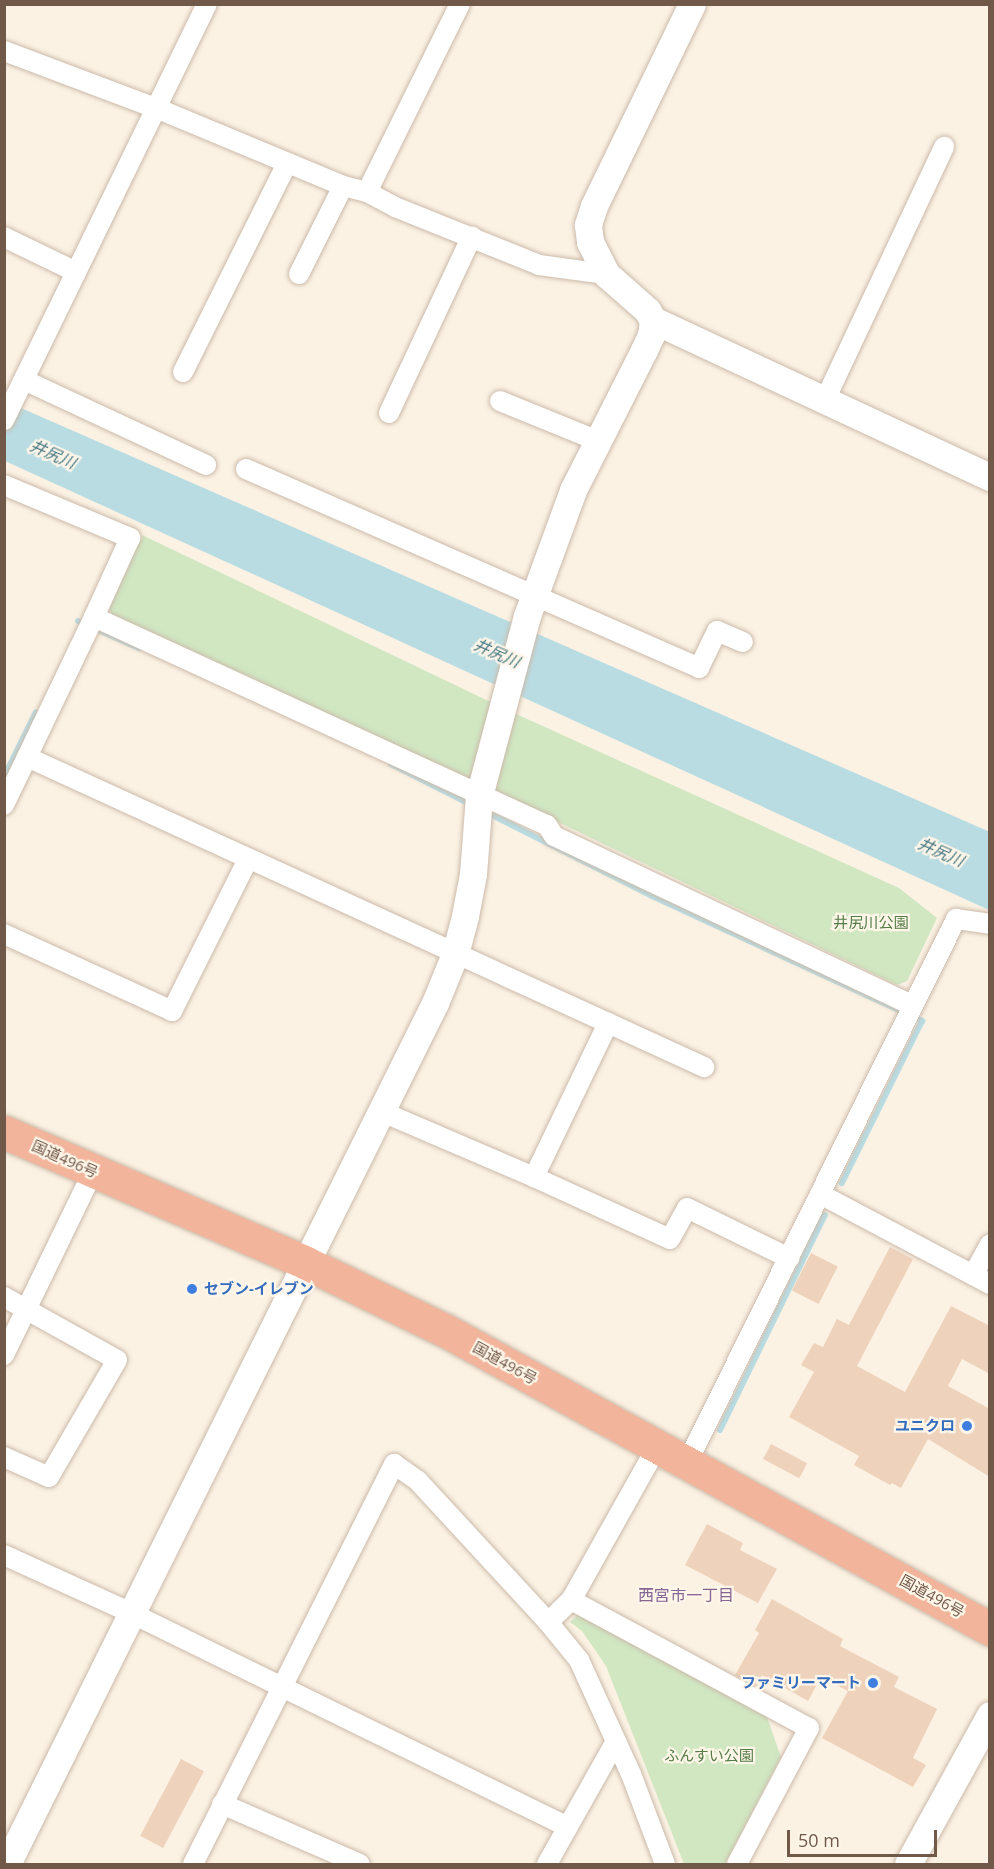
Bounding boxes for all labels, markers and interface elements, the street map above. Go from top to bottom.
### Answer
water label: 井尻川 [27,435,79,473]
water label: 井尻川 [471,634,523,672]
water label: 井尻川 [915,833,967,871]
park label: 井尻川公園 [834,914,908,932]
street label: 国道496号 [29,1136,101,1182]
place label: セブン-イレブン [204,1280,314,1298]
marker: セブン-イレブン [185,1282,199,1296]
street label: 国道496号 [470,1338,540,1388]
place label: ユニクロ [895,1417,955,1435]
marker: ユニクロ [960,1419,974,1433]
street label: 国道496号 [897,1571,967,1621]
district label: 西宮市一丁目 [638,1585,734,1605]
place label: ファミリーマート [741,1674,861,1692]
marker: ファミリーマート [866,1676,880,1690]
park label: ふんすい公園 [664,1747,754,1765]
scale bar [790,1818,940,1856]
text: 50 m [798,1828,840,1852]

